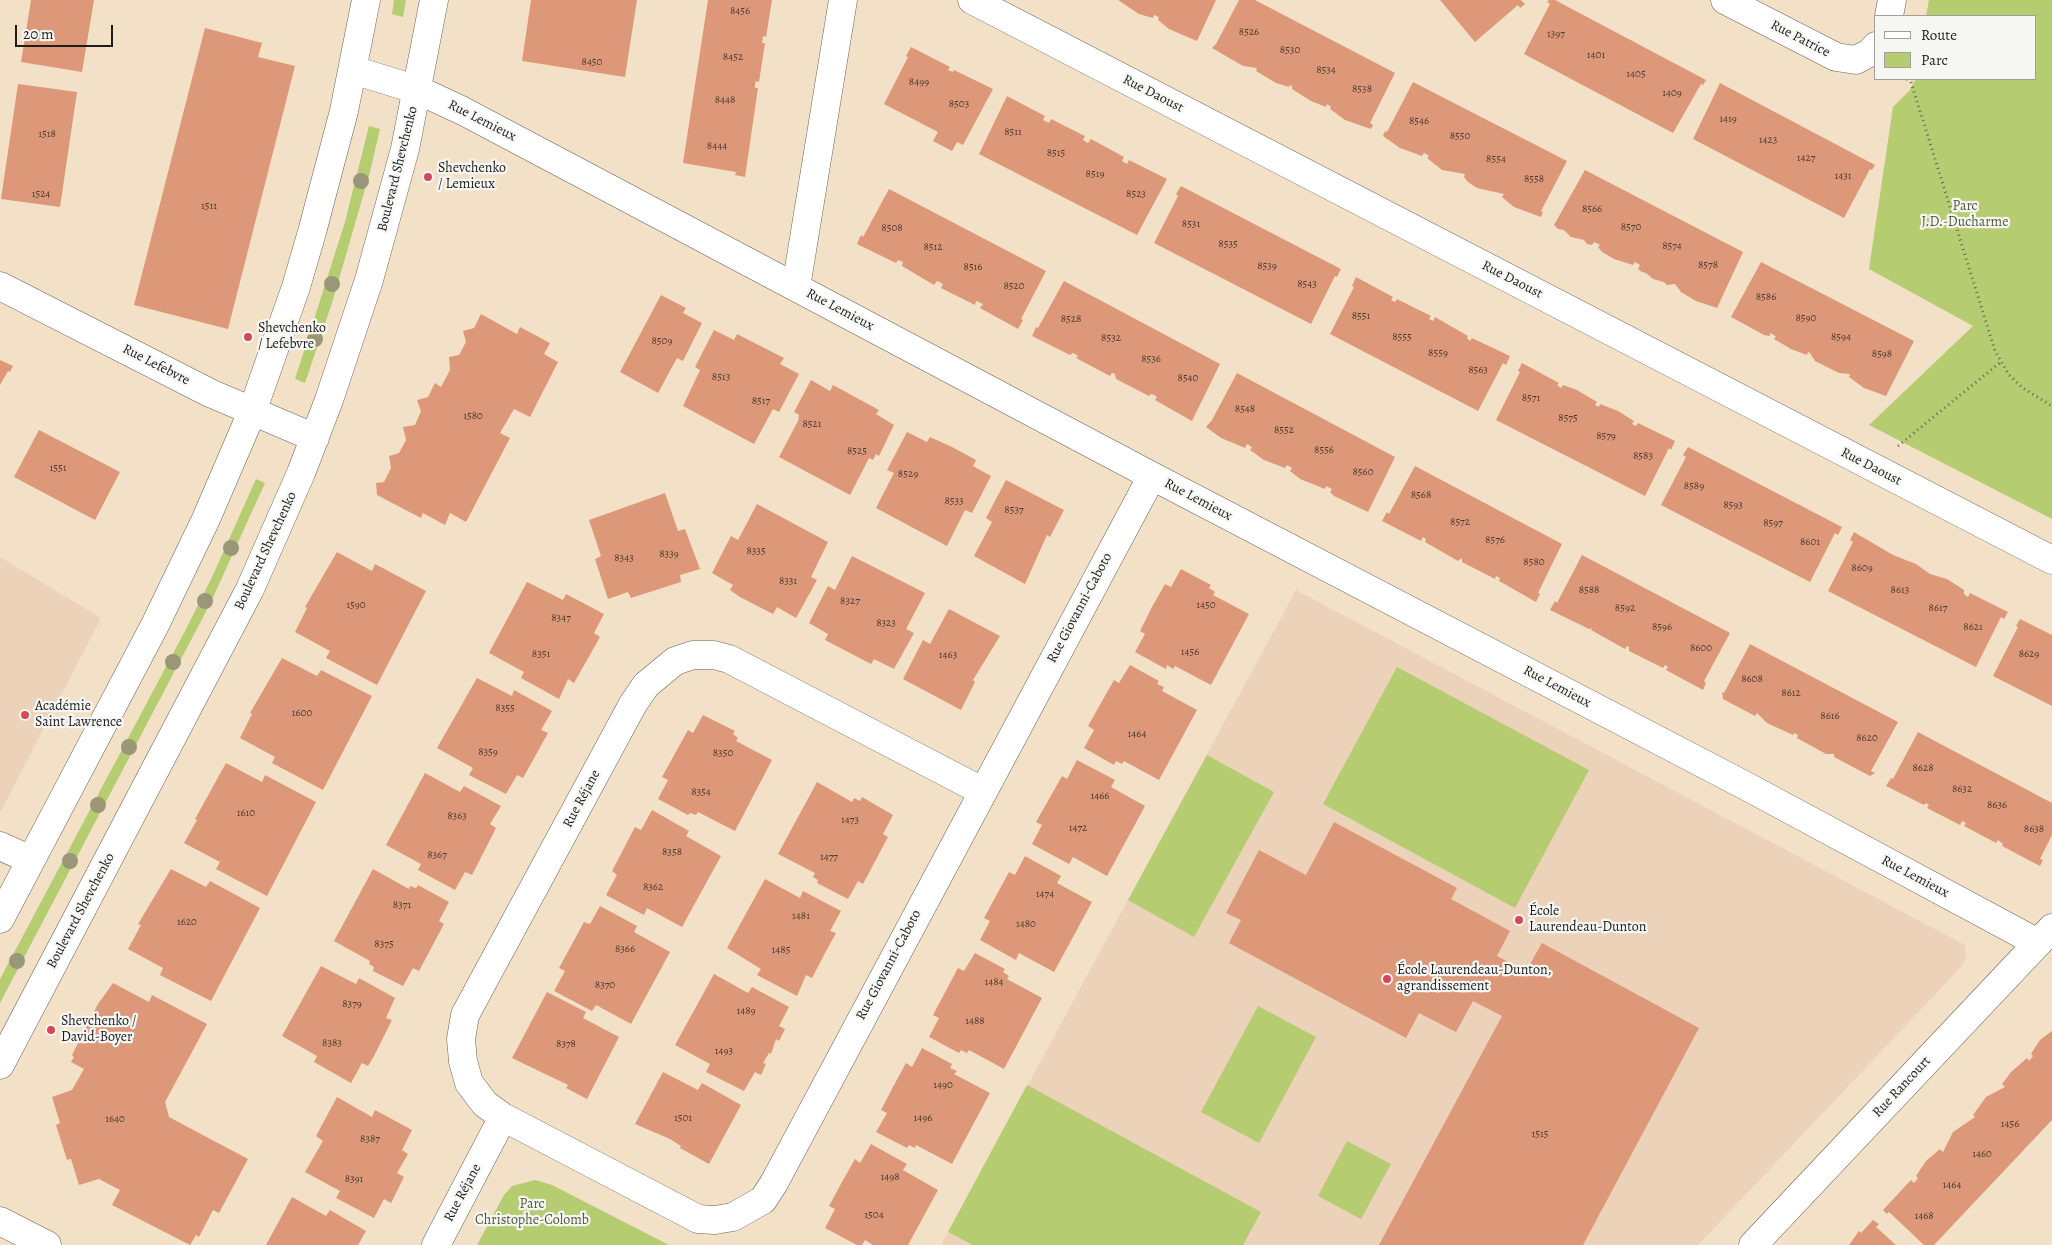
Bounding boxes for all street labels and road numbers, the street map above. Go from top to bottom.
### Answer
street label: Rue Patrice [1767,17,1833,61]
street label: Rue Daoust [1120,72,1186,116]
street label: Rue Lemieux [445,97,519,145]
street label: Boulevard Shevchenko [374,105,422,233]
street label: Rue Daoust [1479,258,1545,302]
street label: Rue Lemieux [803,285,877,335]
street label: Rue Lefebvre [119,341,193,389]
street label: Rue Daoust [1838,445,1904,489]
street label: Rue Lemieux [1161,475,1235,525]
street label: Boulevard Shevchenko [231,489,301,613]
street label: Rue Giovanni-Caboto [1044,550,1116,666]
street label: Rue Lemieux [1520,662,1594,712]
street label: Rue Réjane [560,767,604,831]
street label: Boulevard Shevchenko [43,850,119,972]
street label: Rue Lemieux [1878,852,1952,902]
street label: Rue Giovanni-Caboto [853,907,925,1023]
street label: Rue Rancourt [1869,1053,1935,1121]
street label: Rue Réjane [441,1161,485,1225]

